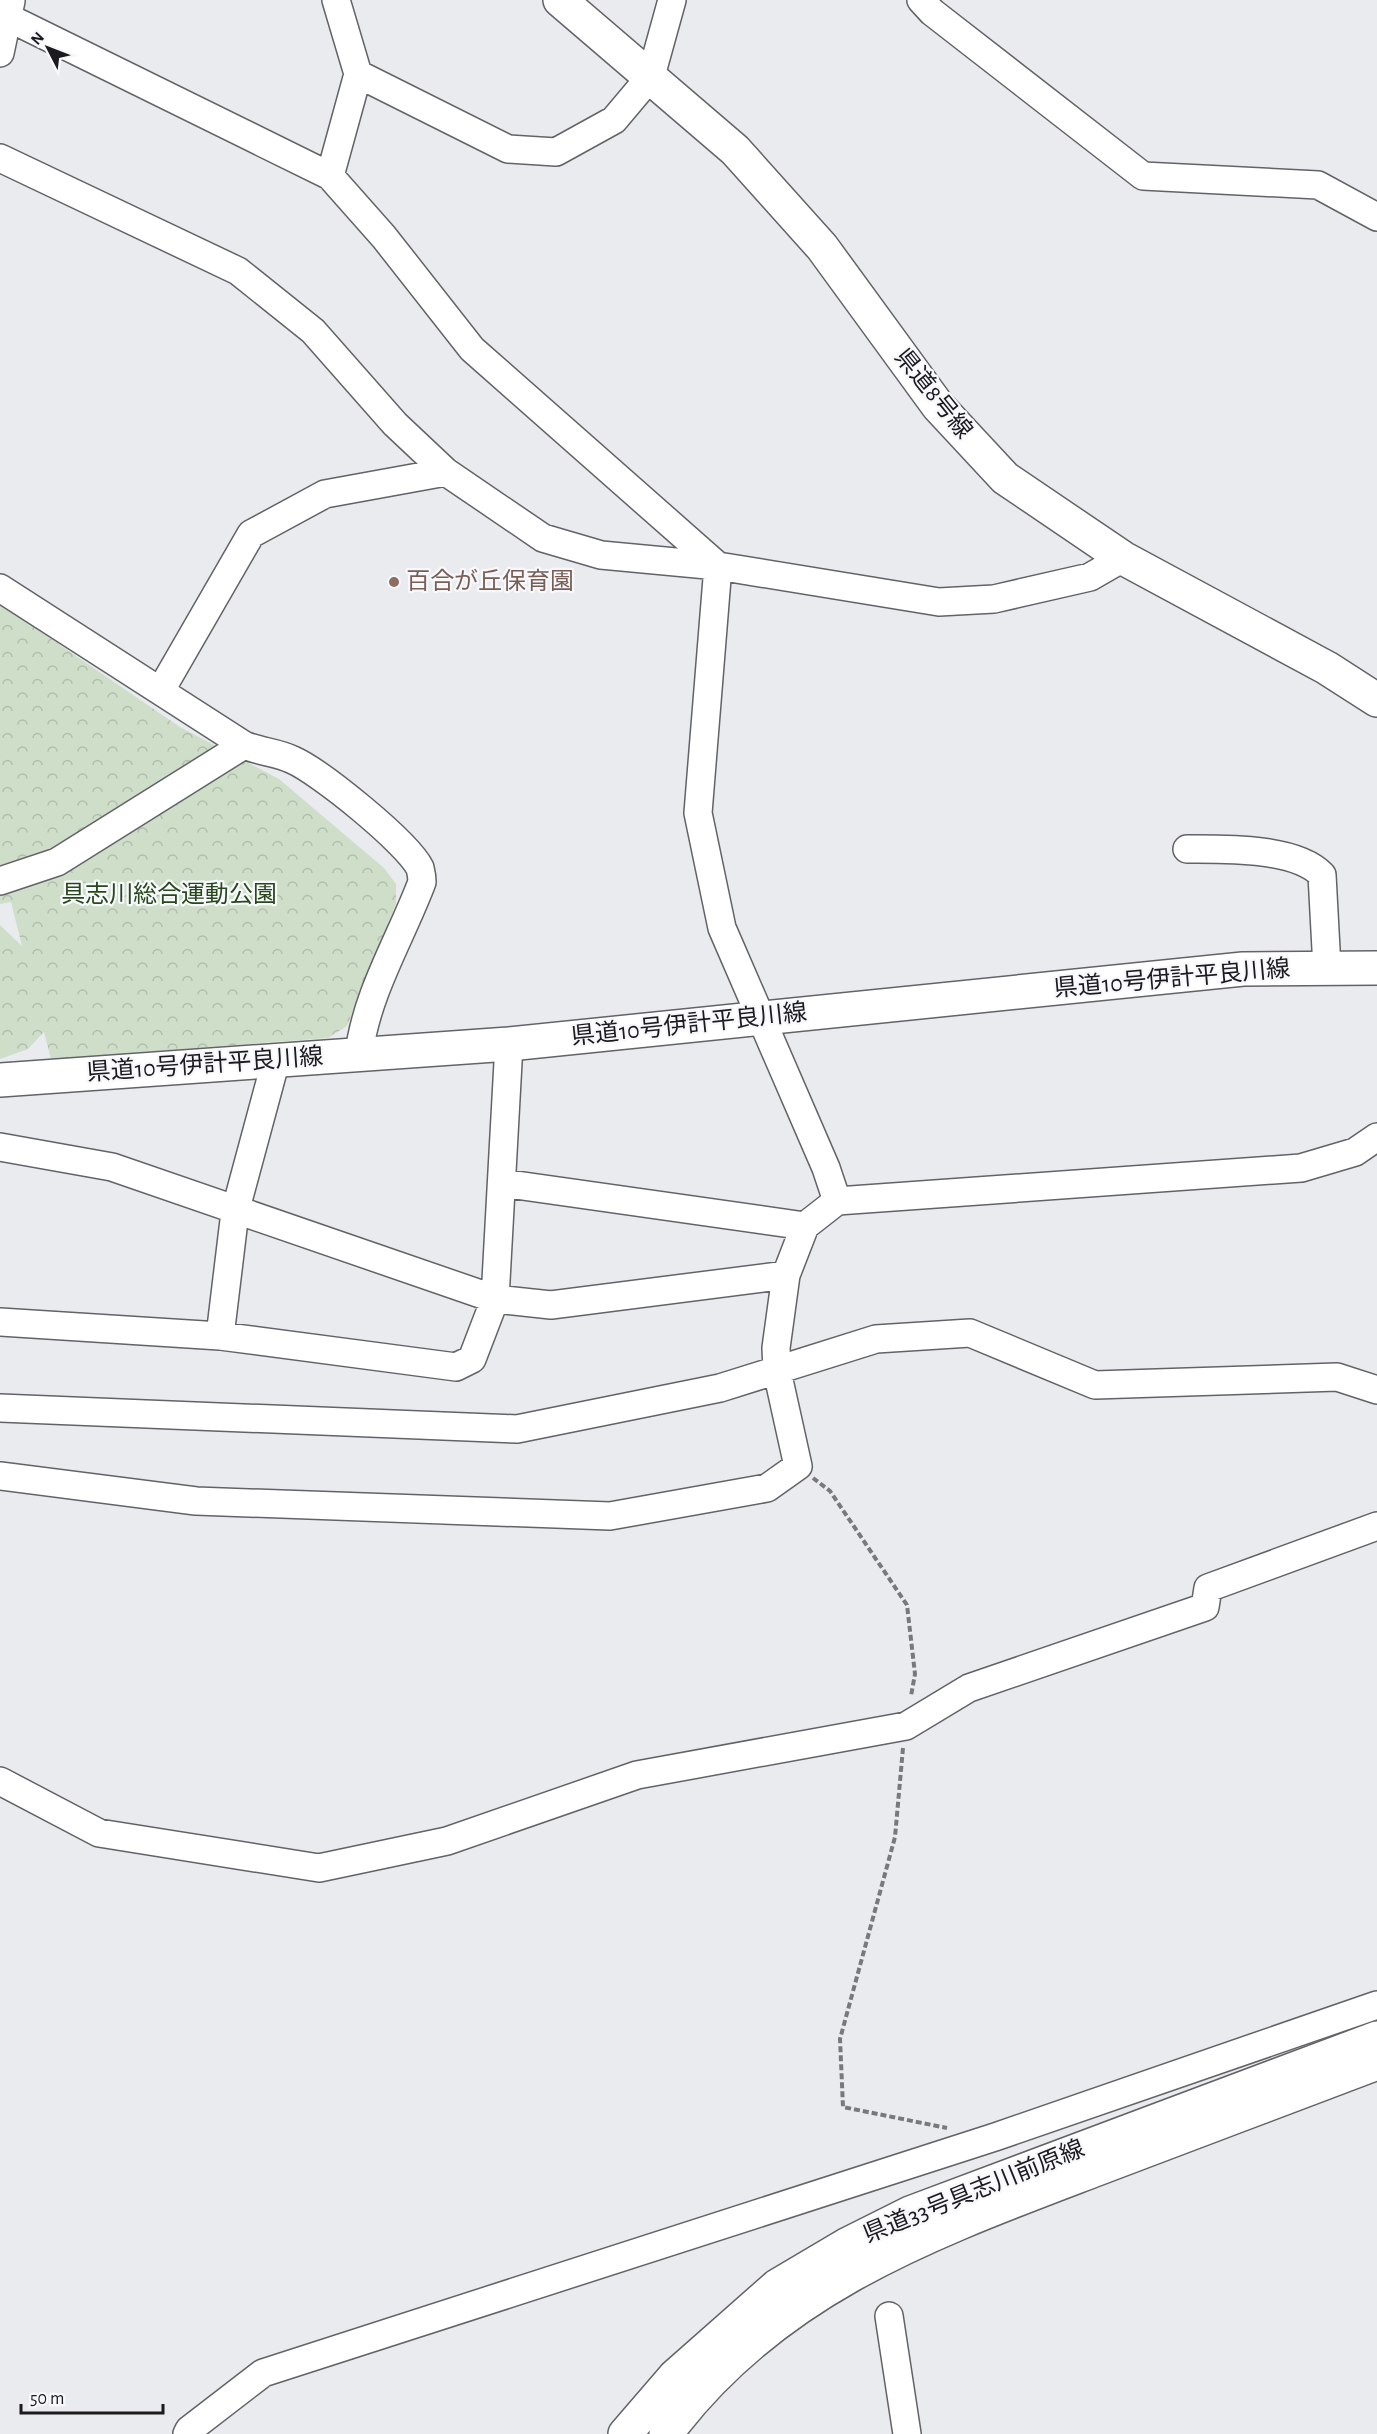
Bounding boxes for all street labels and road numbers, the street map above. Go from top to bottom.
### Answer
street label: 県道8号線 [890,343,978,443]
street label: 県道10号伊計平良川線 [1053,955,1291,1001]
street label: 県道10号伊計平良川線 [570,999,808,1049]
street label: 県道10号伊計平良川線 [86,1043,324,1085]
street label: 県道33号具志川前原線 [859,2135,1088,2247]

